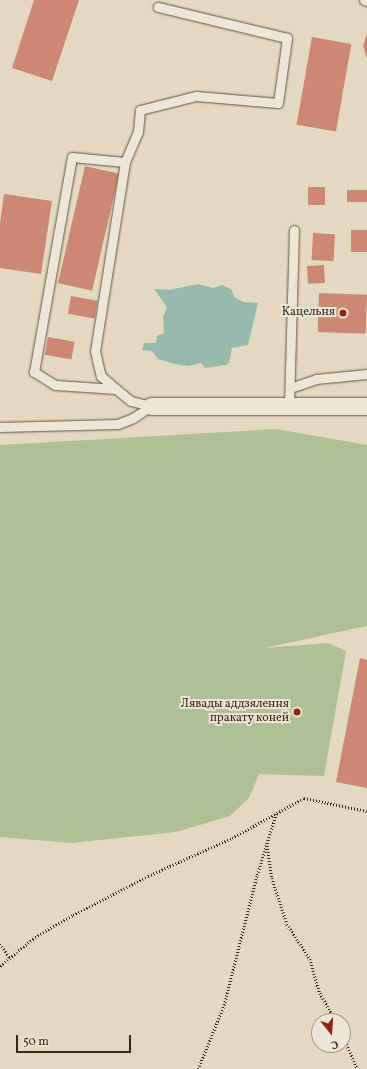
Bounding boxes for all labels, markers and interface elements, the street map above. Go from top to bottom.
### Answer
place label: Кацельня [282,306,335,320]
marker: Кацельня [338,308,348,318]
place label: Лявады аддзялення пракату коней [181,698,289,726]
marker: Лявады аддзялення пракату коней [292,707,302,717]
north arrow [311,1013,351,1053]
scale bar [18,1027,133,1053]
text: 50 m [23,1034,49,1050]
text: С [329,1036,340,1052]

